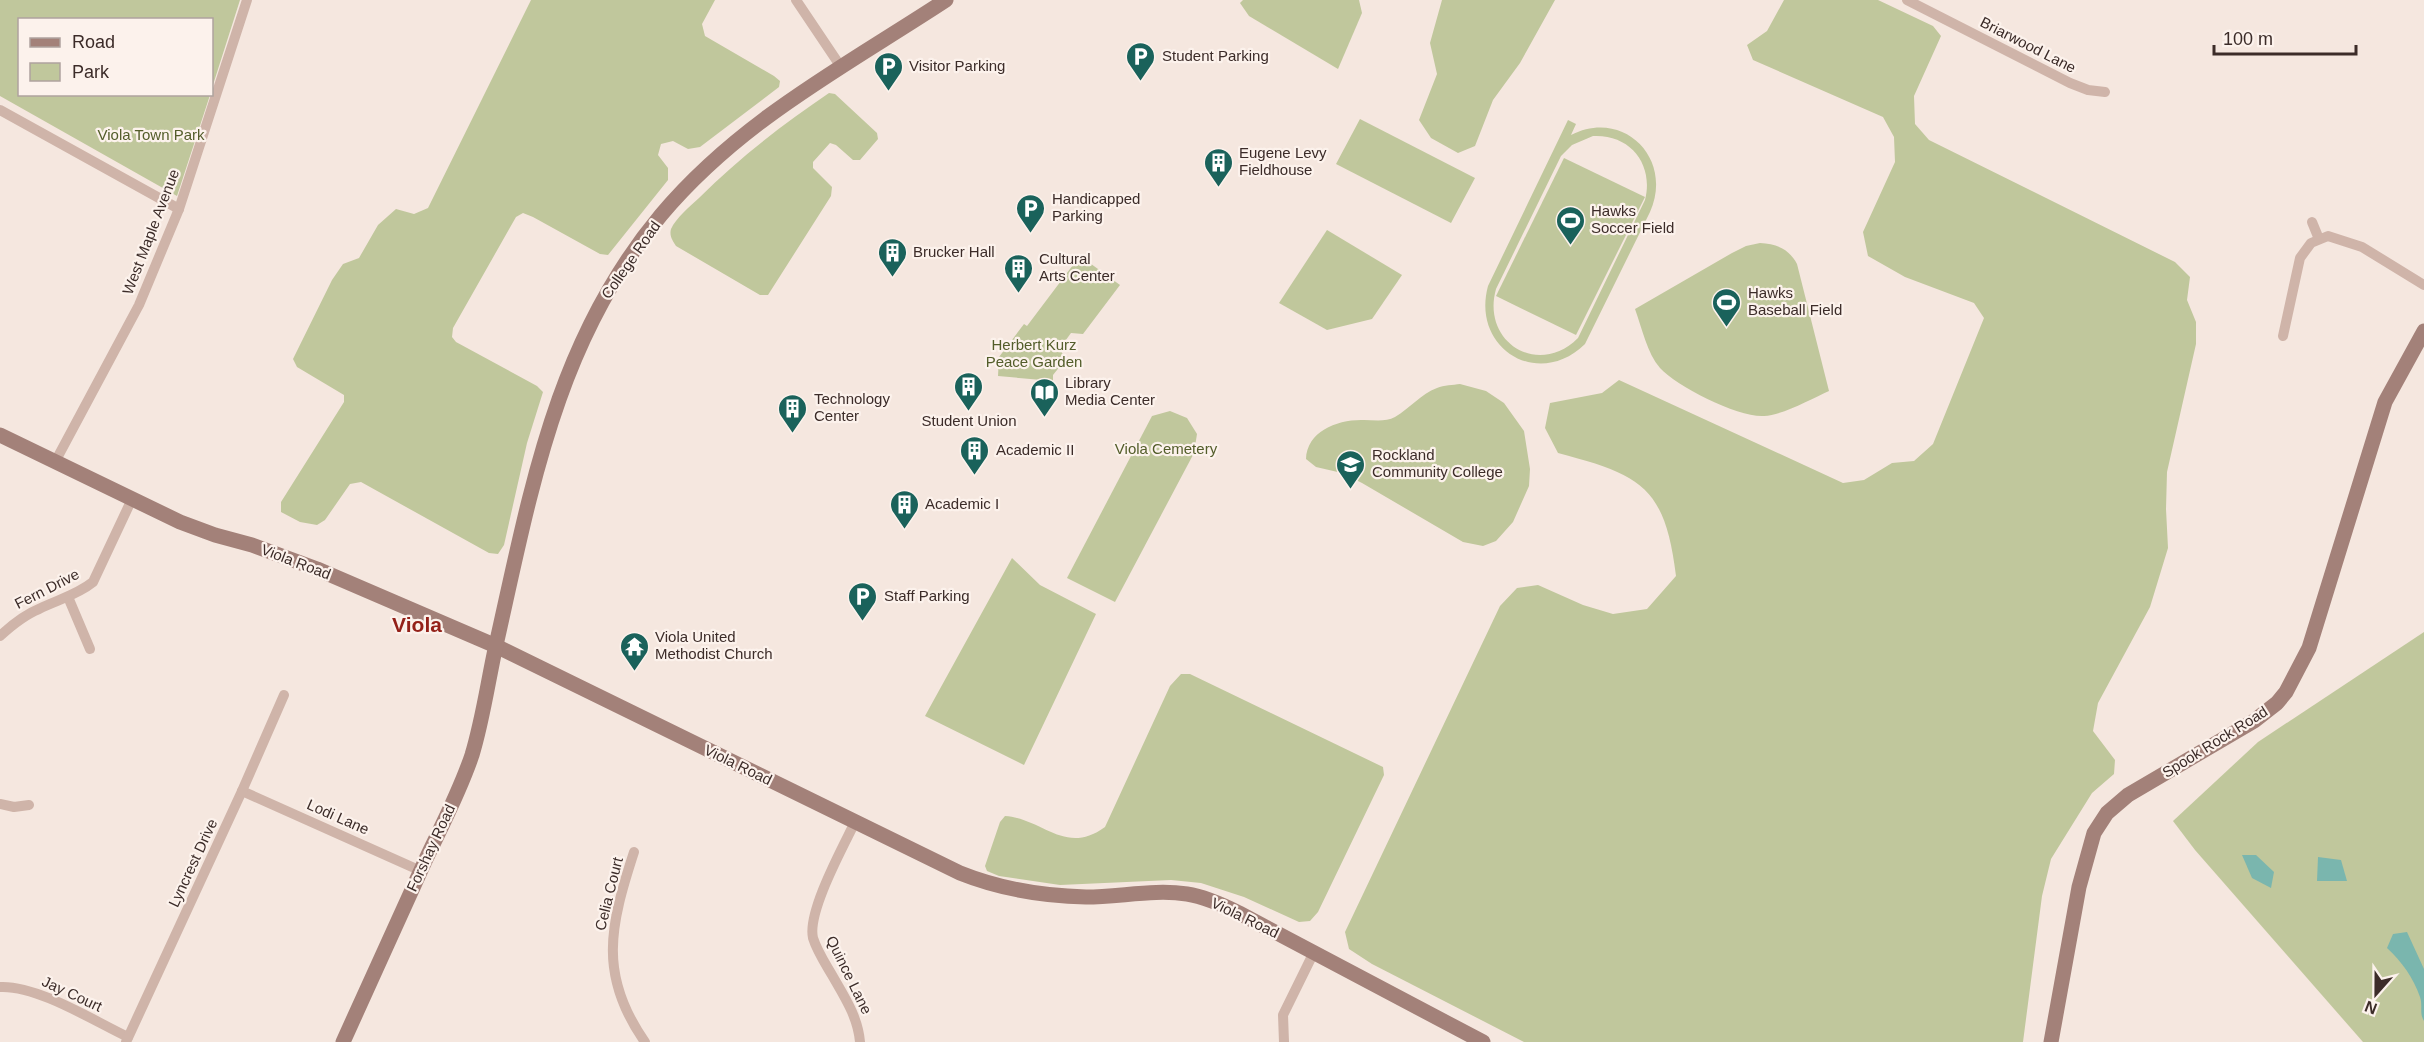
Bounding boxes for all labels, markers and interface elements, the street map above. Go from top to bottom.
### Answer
street label: Briarwood Lane [1978,13,2079,76]
legend [18,18,213,96]
scale bar [2214,18,2356,56]
text: 100 m [2223,29,2273,49]
text: Road [72,32,115,52]
parking icon: Student Parking [1125,40,1157,82]
place label: Student Parking [1162,47,1269,64]
parking icon: Visitor Parking [872,50,904,92]
place label: Visitor Parking [909,57,1005,74]
text: Park [72,62,110,82]
park label: Viola Town Park [97,126,205,143]
place label: Eugene Levy Fieldhouse [1239,144,1327,178]
building icon: Eugene Levy Fieldhouse [1202,146,1234,188]
street label: West Maple Avenue [119,167,182,297]
place label: Handicapped Parking [1052,190,1140,224]
parking icon: Handicapped Parking [1015,192,1047,234]
place label: Hawks Soccer Field [1591,202,1674,236]
sports icon: Hawks Soccer Field [1554,204,1586,246]
street label: College Road [598,218,664,302]
building icon: Brucker Hall [876,236,908,278]
place label: Brucker Hall [913,243,995,260]
place label: Cultural Arts Center [1039,250,1115,284]
building icon: Cultural Arts Center [1002,252,1034,294]
place label: Hawks Baseball Field [1748,284,1842,318]
sports icon: Hawks Baseball Field [1711,286,1743,328]
park label: Herbert Kurz Peace Garden [986,336,1082,370]
building icon: Student Union [953,370,985,412]
place label: Library Media Center [1065,374,1155,408]
library icon: Library Media Center [1028,376,1060,418]
place label: Technology Center [814,390,890,424]
building icon: Technology Center [777,392,809,434]
place label: Student Union [921,412,1017,429]
building icon: Academic II [959,434,991,476]
park label: Viola Cemetery [1115,440,1218,457]
place label: Academic II [996,441,1074,458]
place label: Rockland Community College [1372,446,1503,480]
school or university icon: Rockland Community College [1335,448,1367,490]
building icon: Academic I [888,488,920,530]
place label: Academic I [925,495,999,512]
street label: Viola Road [259,540,333,583]
street label: Fern Drive [12,565,82,612]
parking icon: Staff Parking [847,580,879,622]
place label: Staff Parking [884,587,970,604]
district label: Viola [392,613,442,636]
place label: Viola United Methodist Church [655,628,773,662]
temple icon: Viola United Methodist Church [618,630,650,672]
street label: Spook Rock Road [2159,702,2271,781]
street label: Viola Road [702,741,775,788]
street label: Lodi Lane [305,795,372,838]
street label: Forshay Road [403,802,458,894]
street label: Lyncrest Drive [165,816,220,910]
street label: Celia Court [591,855,626,932]
street label: Viola Road [1209,894,1282,941]
street label: Quince Lane [823,933,876,1017]
north arrow [2346,964,2406,1024]
street label: Jay Court [40,972,106,1015]
text: N [2362,998,2379,1018]

